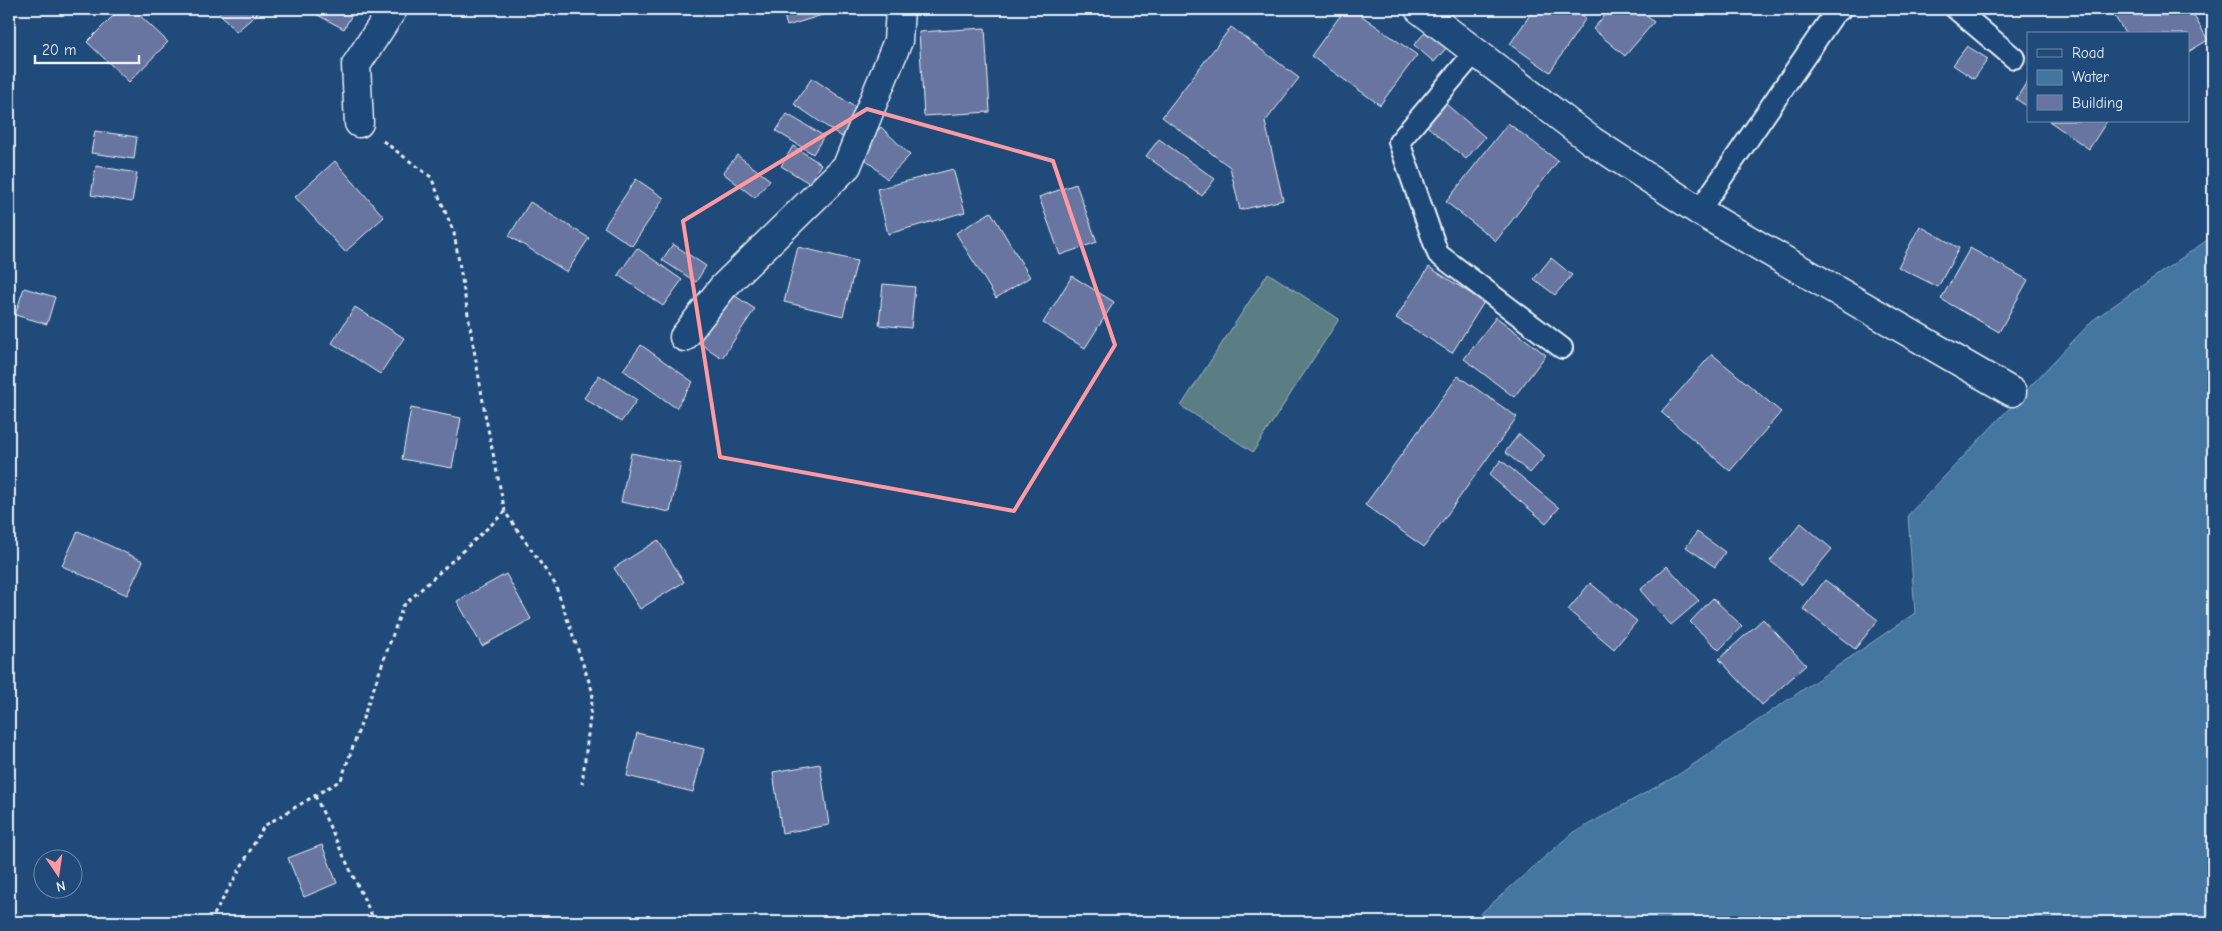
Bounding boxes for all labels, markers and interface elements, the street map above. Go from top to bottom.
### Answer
scale bar [35,32,139,64]
legend [2027,32,2190,122]
text: 20 m [42,41,76,59]
text: Road [2072,44,2104,62]
text: Water [2072,68,2109,86]
text: Building [2072,94,2123,112]
north arrow [32,848,82,898]
text: N [54,877,67,895]

